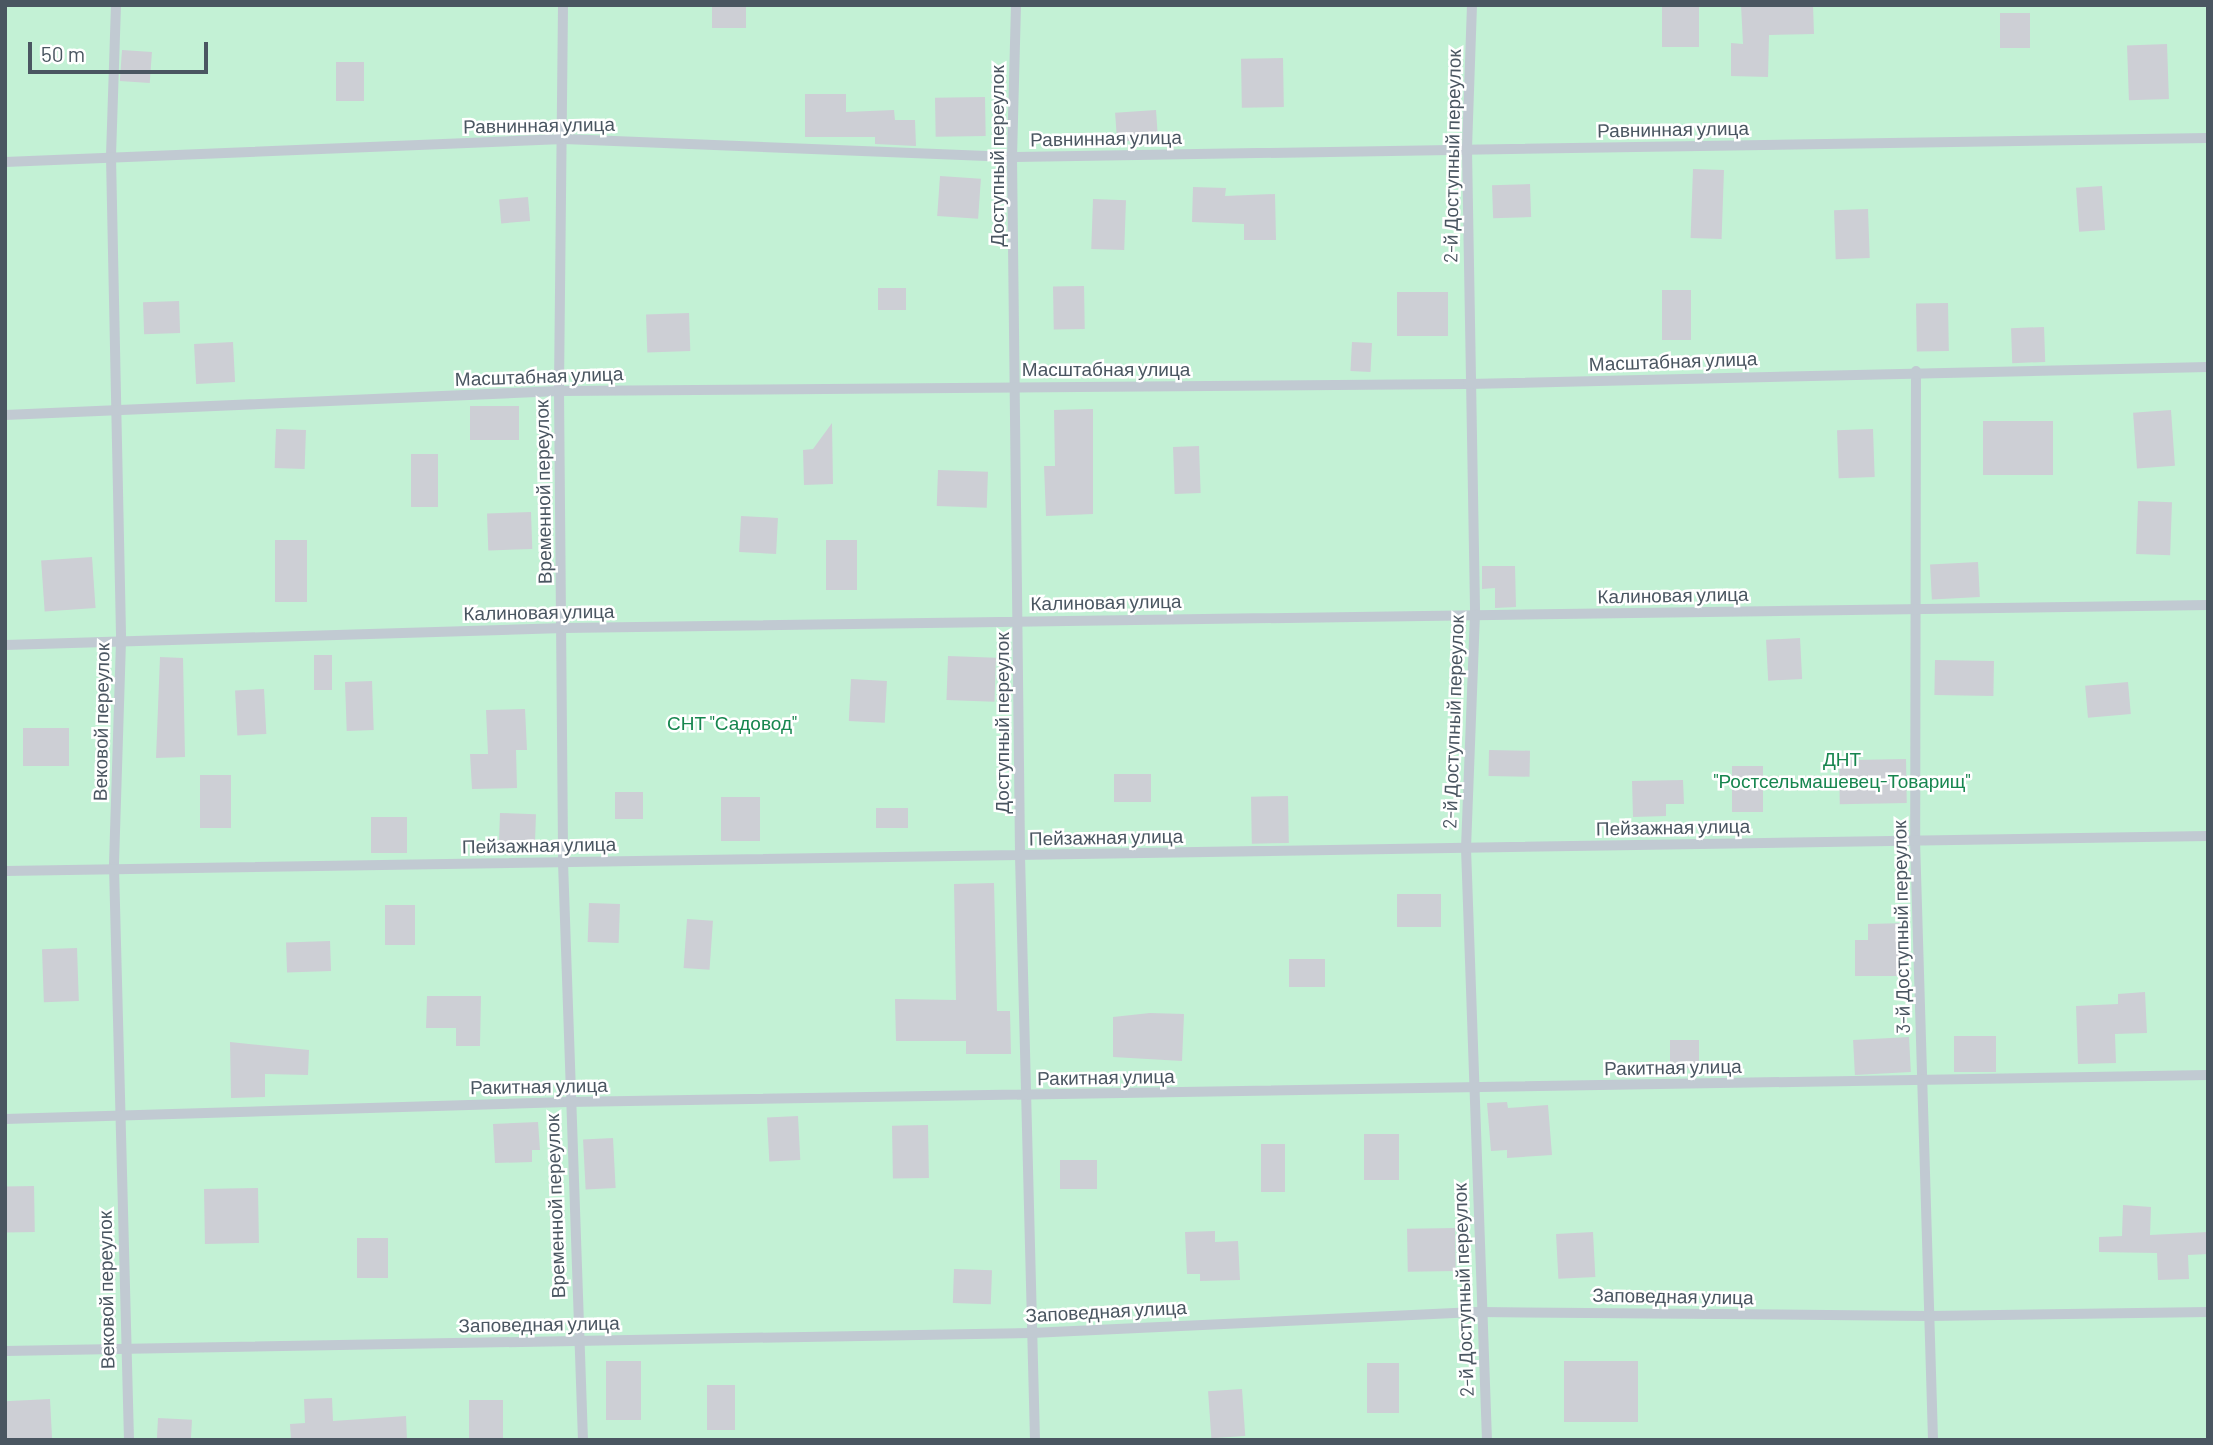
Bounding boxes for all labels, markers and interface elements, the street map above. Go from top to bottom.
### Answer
scale bar [32,28,212,72]
text: 50 m [41,41,85,66]
street label: 2-й Доступный переулок [1439,49,1465,263]
street label: Доступный переулок [986,65,1008,247]
street label: Равнинная улица [463,112,615,138]
street label: Равнинная улица [1597,116,1749,142]
street label: Равнинная улица [1030,125,1182,151]
street label: Масштабная улица [1588,347,1758,375]
street label: Масштабная улица [1022,358,1190,380]
street label: Масштабная улица [454,362,624,390]
street label: Временной переулок [530,400,556,584]
street label: Калиновая улица [1597,582,1749,608]
street label: Калиновая улица [1030,589,1182,615]
street label: Калиновая улица [463,599,615,625]
street label: 2-й Доступный переулок [1438,615,1468,829]
street label: Доступный переулок [991,632,1013,814]
street label: Вековой переулок [88,643,114,801]
park label: СНТ "Садовод" [667,712,797,734]
park label: ДНТ "Ростсельмашевец-Товарищ" [1713,748,1971,792]
street label: Пейзажная улица [1596,814,1750,840]
street label: 3-й Доступный переулок [1888,820,1914,1034]
street label: Пейзажная улица [1029,824,1183,850]
street label: Пейзажная улица [462,832,616,858]
street label: Ракитная улица [1604,1054,1742,1080]
street label: Ракитная улица [1037,1064,1175,1090]
street label: Ракитная улица [470,1073,608,1099]
street label: Временной переулок [540,1113,570,1299]
street label: 2-й Доступный переулок [1448,1183,1478,1397]
street label: Вековой переулок [93,1211,119,1369]
street label: Заповедная улица [1592,1283,1754,1309]
street label: Заповедная улица [1025,1295,1187,1327]
street label: Заповедная улица [458,1311,620,1337]

